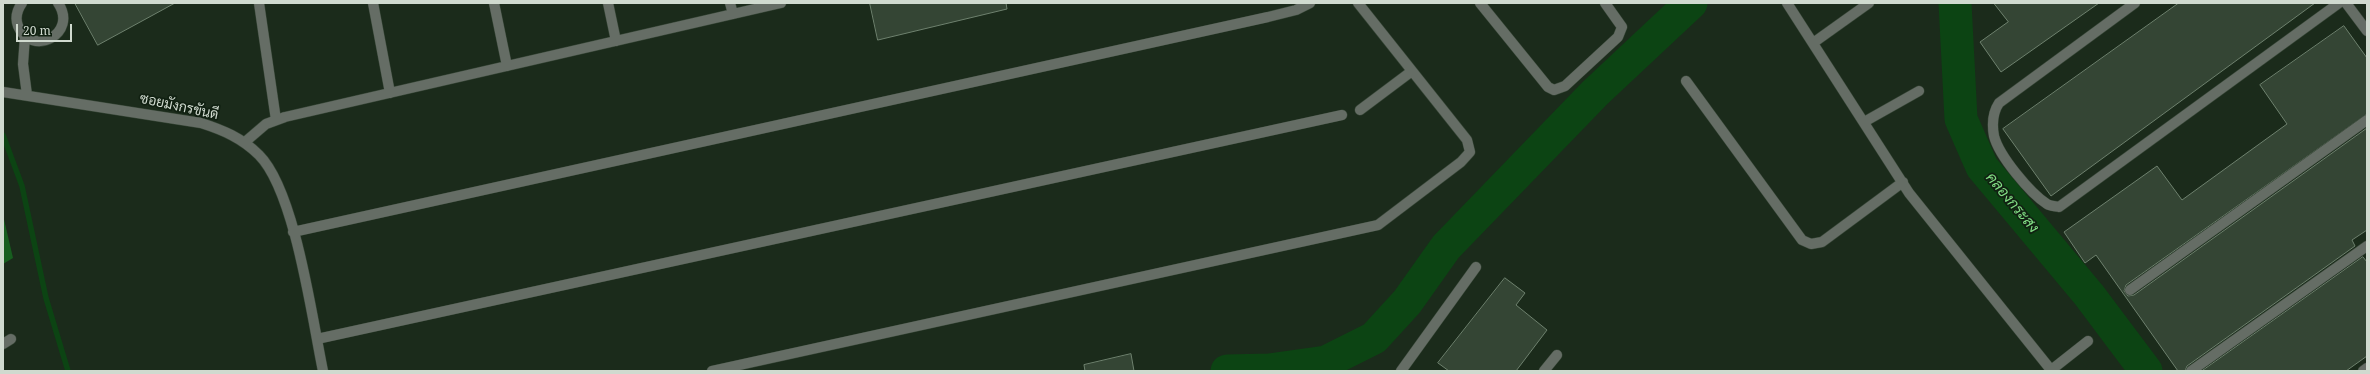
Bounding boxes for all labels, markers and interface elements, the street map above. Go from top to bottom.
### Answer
scale bar [18,16,74,42]
text: 20 m [23,22,51,39]
street label: ซอยมังกรขันดี [138,90,220,124]
water label: คลองกระสง [1982,169,2042,237]

